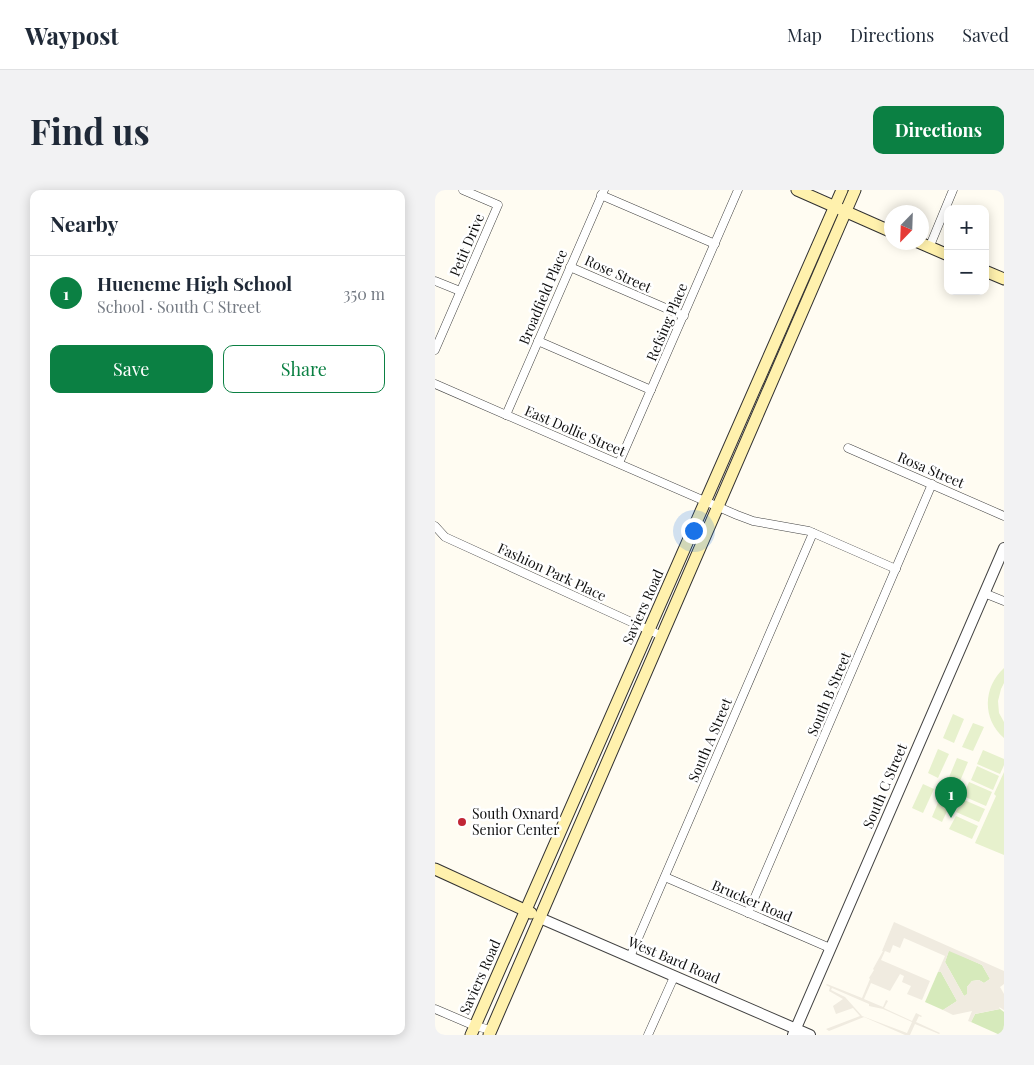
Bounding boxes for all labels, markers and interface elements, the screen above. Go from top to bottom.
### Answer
text: Waypost [25,19,119,51]
text: Map [787,23,822,47]
text: Directions [850,23,934,47]
text: Saved [962,23,1009,47]
button: Directions [873,106,1004,154]
text: Find us [30,107,150,154]
north arrow [884,205,929,250]
map controls [944,205,989,295]
button: + [944,205,989,250]
text: Nearby [50,209,119,237]
street label: Petit Drive [445,210,488,279]
street label: Broadfield Place [514,246,571,347]
street label: Rose Street [582,250,656,297]
button: − [944,250,989,295]
text: Hueneme High School [97,270,292,296]
street label: Refsing Place [642,280,692,364]
text: 1 [63,283,69,304]
text: 350 m [343,283,385,304]
text: School · South C Street [97,296,261,317]
button: Save [50,345,213,393]
button: Share [223,345,385,393]
street label: East Dollie Street [522,401,630,461]
street label: Rosa Street [895,447,968,493]
your location [681,518,707,544]
street label: Fashion Park Place [495,538,610,605]
street label: Saviers Road [618,566,668,647]
street label: South B Street [802,648,855,739]
street label: South A Street [683,694,736,785]
street label: South C Street [858,739,911,831]
pin: 1 [935,777,967,818]
place label: South Oxnard Senior Center [472,804,560,839]
marker: South Oxnard Senior Center [456,816,468,828]
street label: Brucker Road [709,875,795,926]
street label: West Bard Road [624,931,723,988]
street label: Saviers Road [455,936,505,1017]

